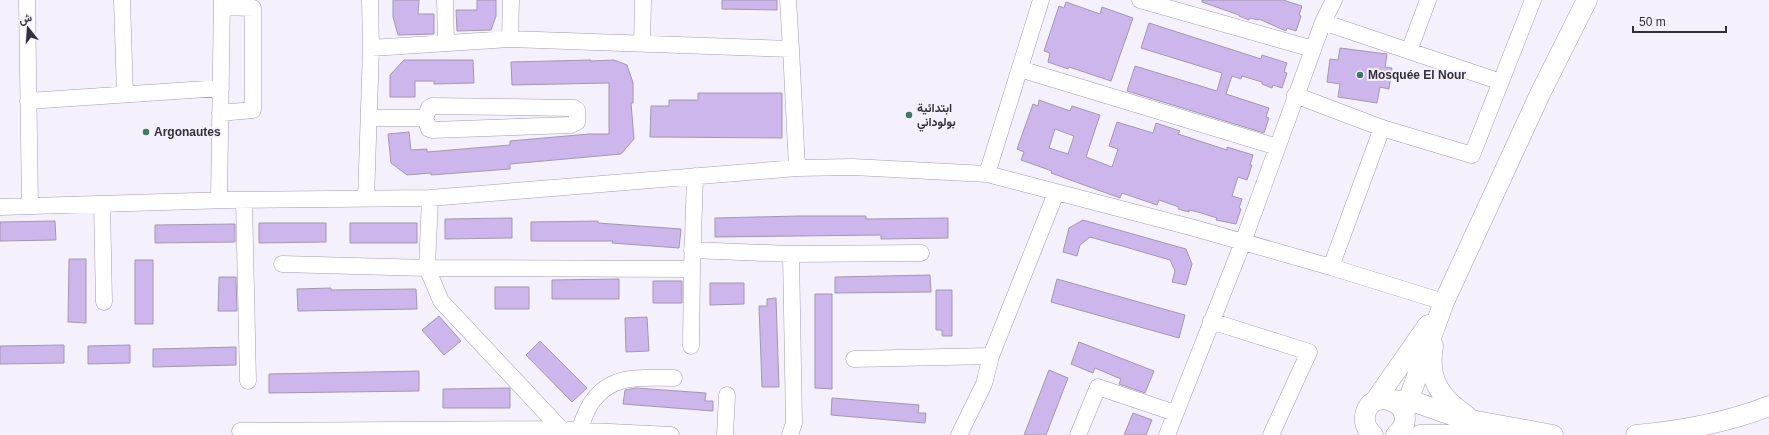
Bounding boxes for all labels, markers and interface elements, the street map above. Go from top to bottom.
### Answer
north arrow [8,8,48,48]
scale bar [1633,8,1726,34]
text: ش [17,11,33,27]
text: 50 m [1639,15,1666,29]
place label: Mosquée El Nour [1368,68,1466,82]
marker: Mosquée El Nour [1355,70,1365,80]
place label: ابتدائية بولوداني [917,101,956,132]
marker: ابتدائية بولوداني [904,110,914,120]
place label: Argonautes [154,125,221,139]
marker: Argonautes [141,127,151,137]

